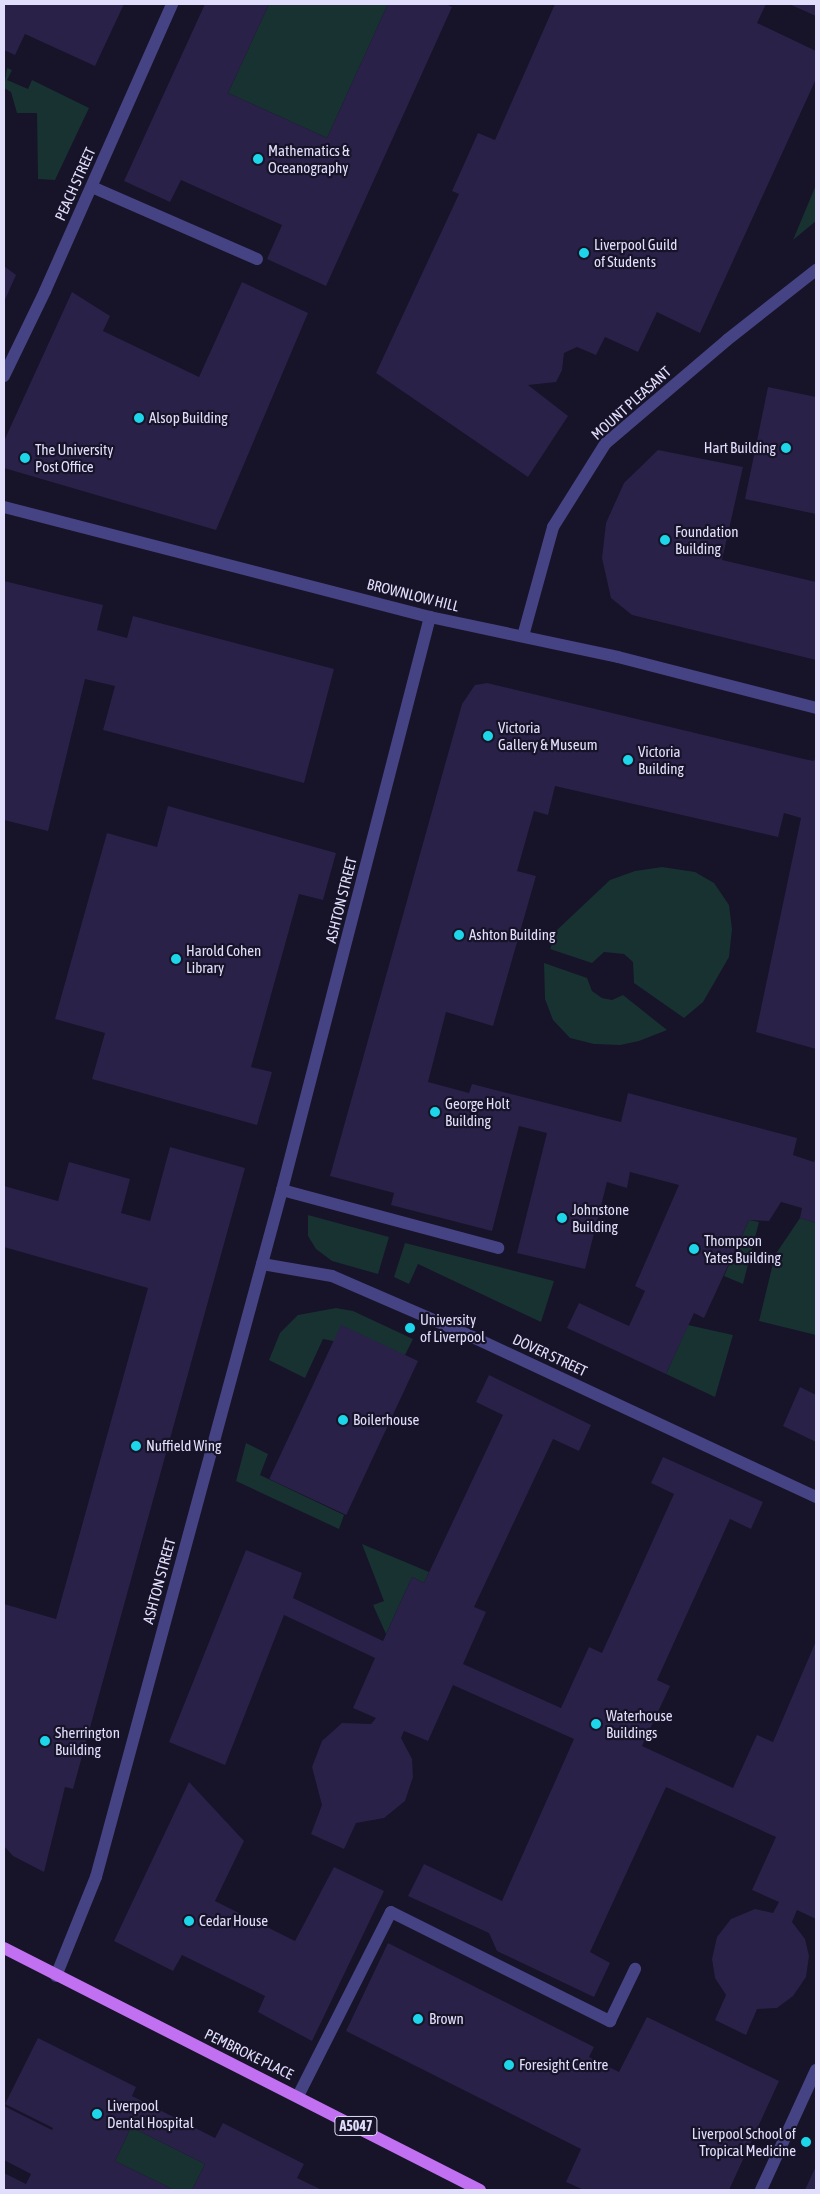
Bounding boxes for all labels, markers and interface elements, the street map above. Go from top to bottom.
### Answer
place label: Mathematics & Oceanography [268,141,350,176]
street label: PEACH STREET [51,145,99,223]
marker: Mathematics & Oceanography [252,153,264,165]
place label: Liverpool Guild of Students [594,235,677,270]
marker: Liverpool Guild of Students [578,247,590,259]
street label: MOUNT PLEASANT [587,362,675,444]
place label: Alsop Building [149,409,228,427]
marker: Alsop Building [133,412,145,424]
place label: Hart Building [704,439,776,457]
place label: The University Post Office [35,440,114,475]
marker: Hart Building [780,442,792,454]
marker: The University Post Office [19,452,31,464]
place label: Foundation Building [675,522,738,557]
marker: Foundation Building [659,534,671,546]
street label: BROWNLOW HILL [365,575,461,615]
place label: Victoria Gallery & Museum [498,718,597,753]
marker: Victoria Gallery & Museum [482,730,494,742]
place label: Victoria Building [638,742,684,777]
marker: Victoria Building [622,754,634,766]
street label: ASHTON STREET [322,855,360,945]
place label: Ashton Building [469,926,555,944]
marker: Ashton Building [453,929,465,941]
place label: Harold Cohen Library [186,941,261,976]
marker: Harold Cohen Library [170,953,182,965]
place label: George Holt Building [445,1094,510,1129]
marker: George Holt Building [429,1106,441,1118]
place label: Johnstone Building [572,1200,629,1235]
marker: Johnstone Building [556,1212,568,1224]
place label: Thompson Yates Building [704,1231,781,1266]
marker: Thompson Yates Building [688,1243,700,1255]
place label: University of Liverpool [420,1310,485,1345]
marker: University of Liverpool [404,1322,416,1334]
street label: DOVER STREET [510,1330,590,1380]
place label: Boilerhouse [353,1411,419,1429]
marker: Boilerhouse [337,1414,349,1426]
place label: Nuffield Wing [146,1437,222,1455]
marker: Nuffield Wing [130,1440,142,1452]
street label: ASHTON STREET [139,1536,179,1626]
place label: Waterhouse Buildings [606,1706,672,1741]
marker: Waterhouse Buildings [590,1718,602,1730]
place label: Sherrington Building [55,1723,120,1758]
marker: Sherrington Building [39,1735,51,1747]
place label: Cedar House [199,1912,268,1930]
marker: Cedar House [183,1915,195,1927]
place label: Brown [429,2010,464,2028]
marker: Brown [411,2012,425,2026]
street label: PEMBROKE PLACE [202,2025,296,2083]
place label: Foresight Centre [519,2056,608,2074]
marker: Foresight Centre [503,2059,515,2071]
place label: Liverpool Dental Hospital [107,2096,194,2131]
marker: Liverpool Dental Hospital [91,2108,103,2120]
road number: A5047 [334,2114,378,2138]
place label: Liverpool School of Tropical Medicine [692,2124,796,2159]
marker: Liverpool School of Tropical Medicine [800,2136,812,2148]

